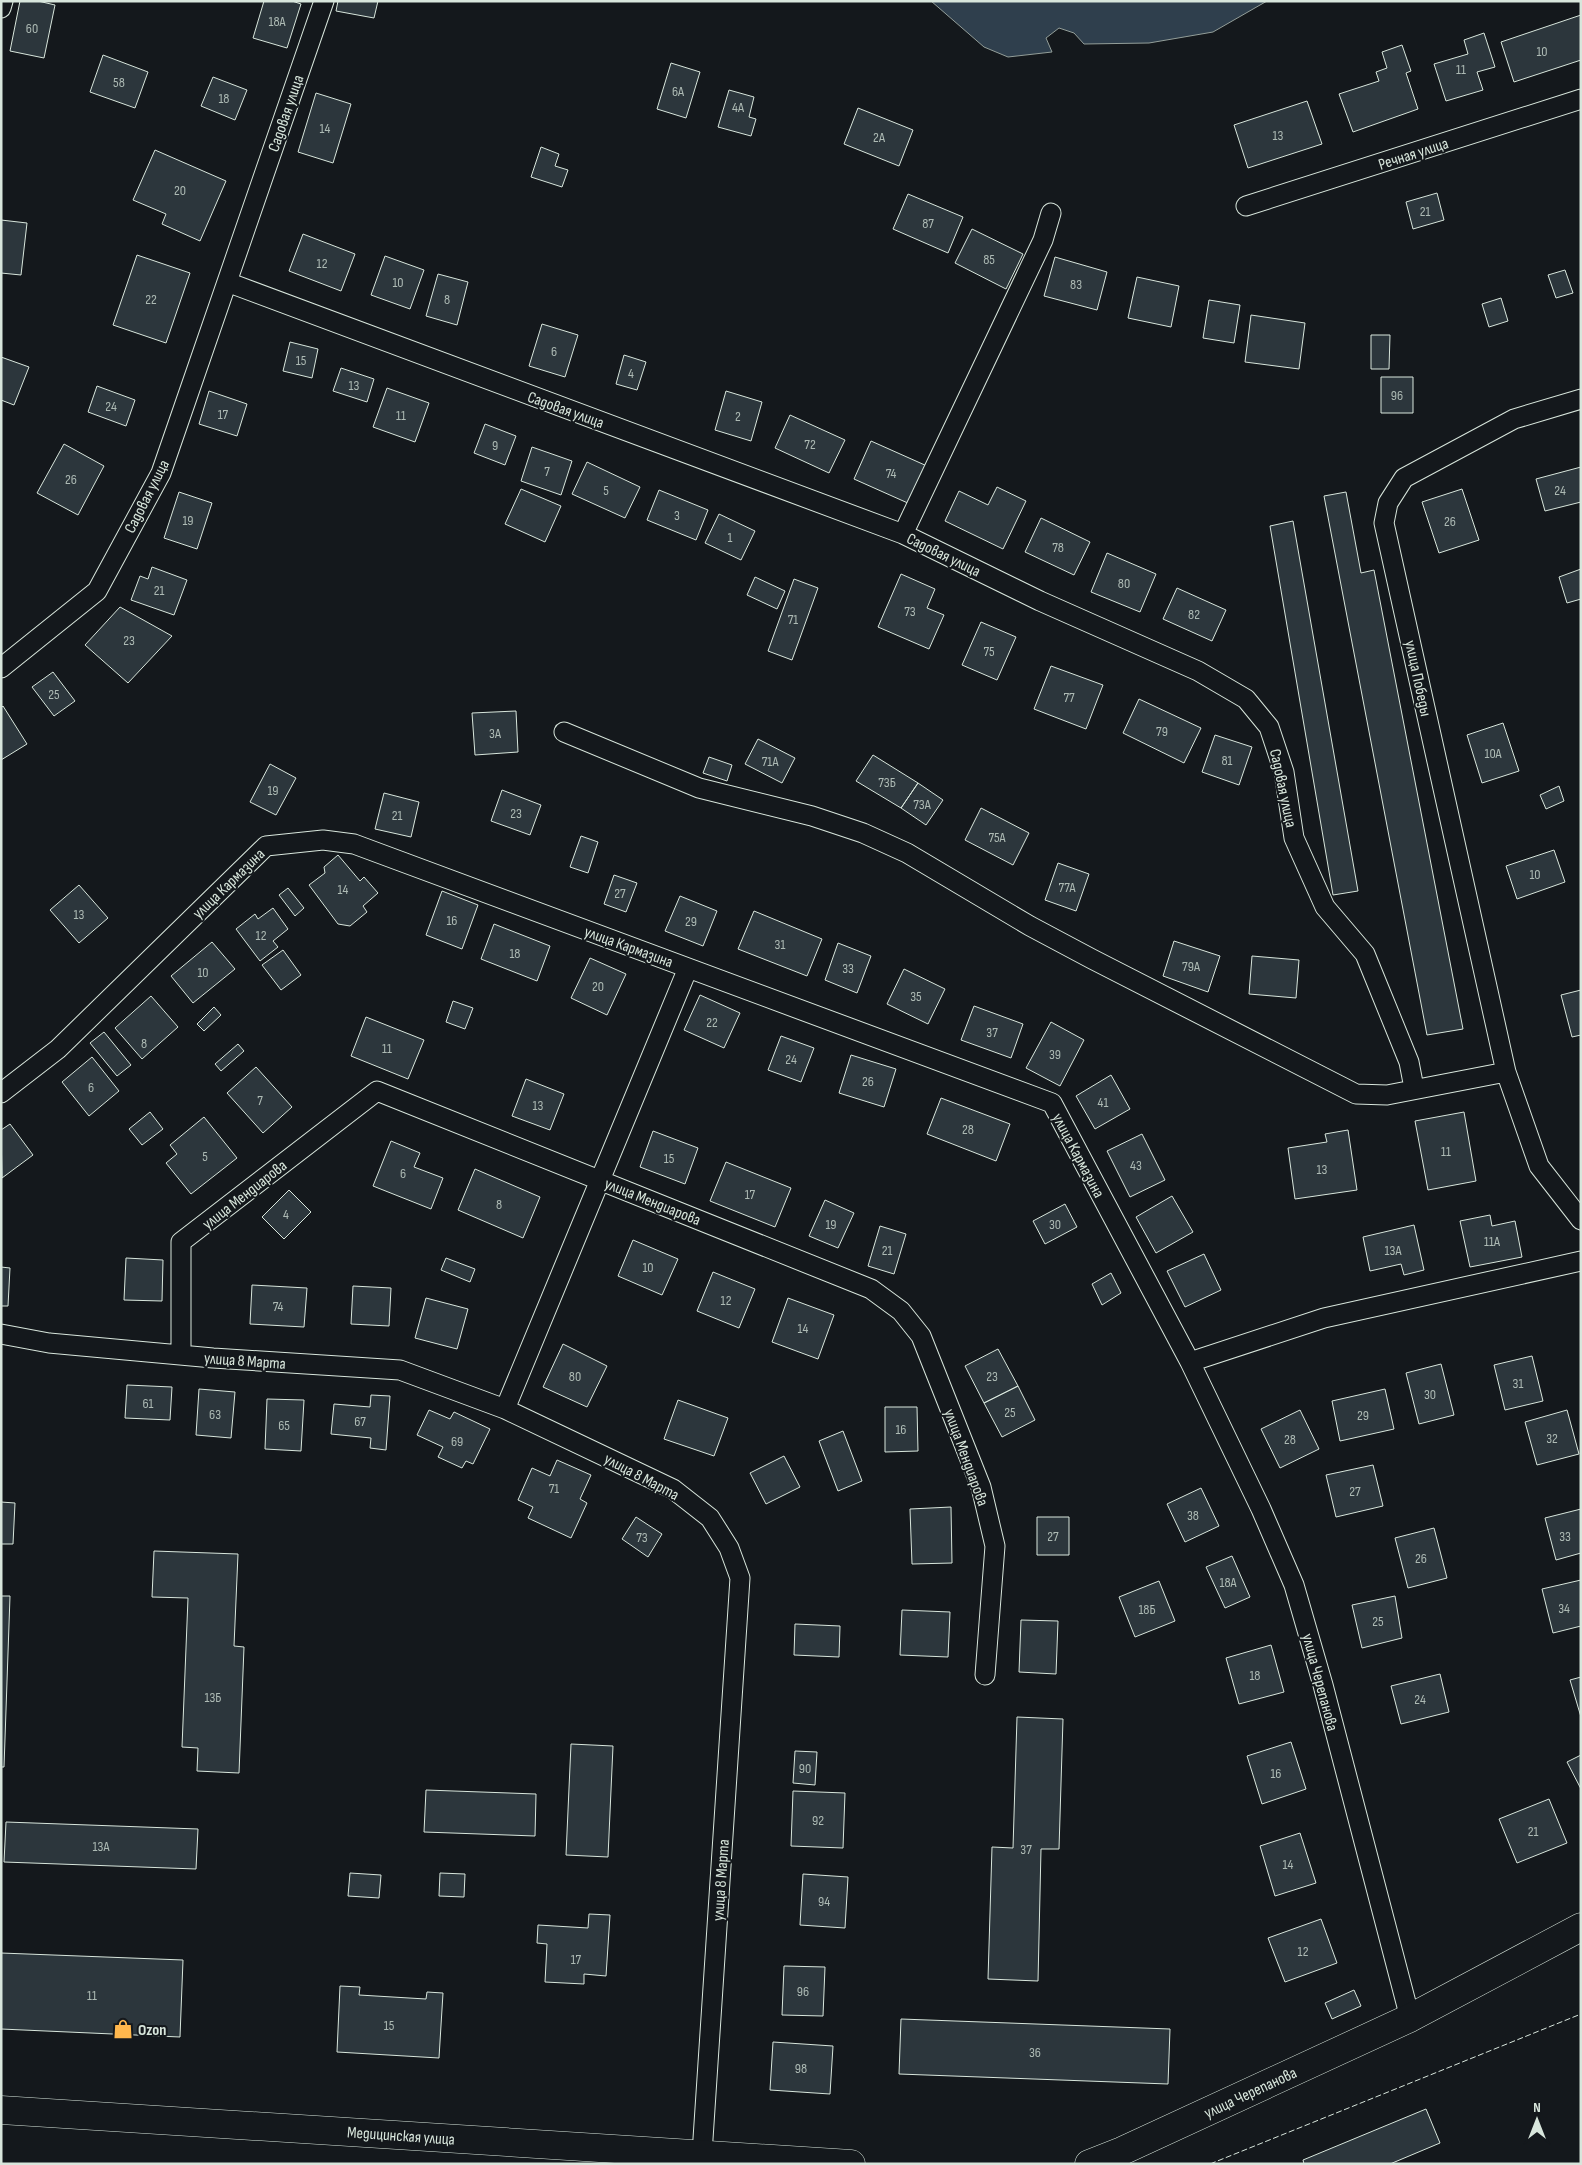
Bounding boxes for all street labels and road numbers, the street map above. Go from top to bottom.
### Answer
street label: Садовая улица [264,73,308,154]
street label: Речная улица [1376,134,1451,175]
street label: Садовая улица [525,388,606,433]
street label: Садовая улица [121,457,174,537]
street label: Садовая улица [903,529,983,581]
street label: улица Победы [1400,639,1435,718]
street label: Садовая улица [1265,747,1300,829]
street label: улица Кармазина [189,845,269,923]
street label: улица Кармазина [582,923,675,972]
street label: улица Кармазина [1047,1110,1108,1201]
street label: улица Мендиарова [199,1156,291,1234]
street label: улица Мендиарова [602,1174,703,1230]
street label: улица 8 Марта [203,1349,286,1374]
street label: улица Мендиарова [939,1406,992,1509]
street label: улица 8 Марта [601,1450,682,1505]
street label: улица Черепанова [1297,1632,1342,1733]
street label: улица 8 Марта [709,1839,734,1922]
street label: улица Черепанова [1201,2064,1300,2123]
street label: Медицинская улица [346,2123,455,2150]

